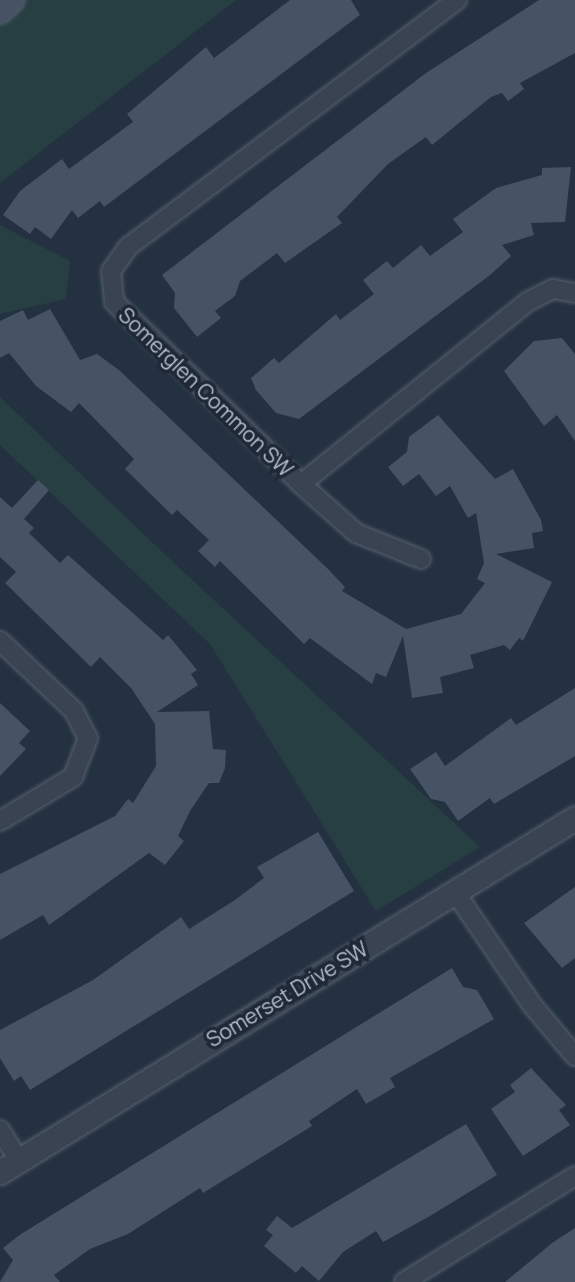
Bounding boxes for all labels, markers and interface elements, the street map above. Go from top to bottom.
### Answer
street label: Somerglen Common SW [114,302,298,482]
street label: Somerset Drive SW [202,936,372,1052]

